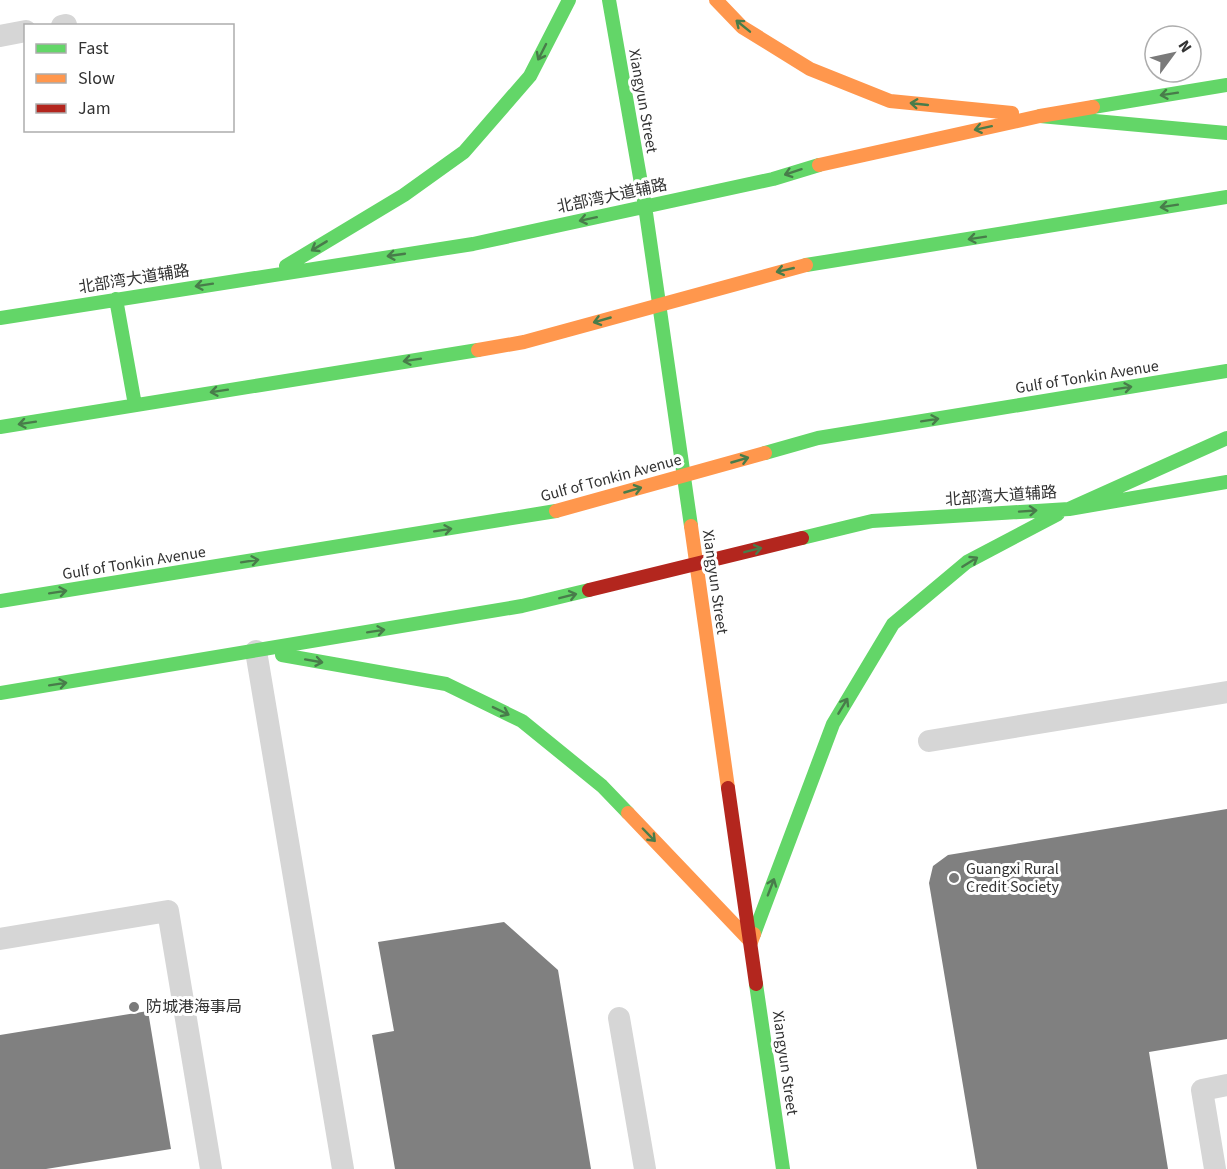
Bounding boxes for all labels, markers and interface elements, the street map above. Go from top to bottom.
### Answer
one-way arrow [735,20,751,33]
legend [24,24,234,132]
north arrow [1143,24,1203,84]
text: Fast [78,36,109,61]
text: N [1173,36,1197,57]
one-way arrow [536,43,548,60]
street label: Xiangyun Street [623,47,663,155]
text: Slow [78,66,115,91]
one-way arrow [1160,89,1180,100]
text: Jam [78,96,111,121]
one-way arrow [910,98,930,109]
one-way arrow [974,123,993,135]
one-way arrow [784,167,803,178]
street label: 北部湾大道辅路 [555,174,669,218]
one-way arrow [1160,201,1180,212]
one-way arrow [579,213,598,225]
one-way arrow [967,233,987,244]
one-way arrow [311,240,328,252]
one-way arrow [387,250,407,261]
street label: 北部湾大道辅路 [77,259,191,299]
one-way arrow [775,264,794,276]
one-way arrow [194,279,214,290]
one-way arrow [593,315,612,326]
one-way arrow [402,355,422,366]
street label: Gulf of Tonkin Avenue [1014,355,1160,399]
one-way arrow [1113,383,1132,394]
one-way arrow [210,386,229,397]
one-way arrow [920,414,940,425]
one-way arrow [17,417,37,428]
street label: Gulf of Tonkin Avenue [538,449,684,507]
one-way arrow [730,454,749,465]
street label: 北部湾大道辅路 [944,481,1058,511]
one-way arrow [623,484,642,495]
one-way arrow [1018,505,1038,516]
one-way arrow [432,524,452,535]
street label: Xiangyun Street [697,528,733,636]
street label: Gulf of Tonkin Avenue [61,541,207,585]
one-way arrow [743,544,762,555]
one-way arrow [240,555,260,566]
one-way arrow [961,555,978,567]
one-way arrow [47,586,67,597]
one-way arrow [558,589,577,601]
one-way arrow [366,625,386,636]
one-way arrow [304,656,323,667]
one-way arrow [47,678,67,689]
one-way arrow [838,698,850,715]
one-way arrow [491,706,509,717]
one-way arrow [642,828,657,843]
place label: Guangxi Rural Credit Society [966,858,1060,898]
marker: Guangxi Rural Credit Society [947,871,961,885]
one-way arrow [767,878,778,897]
place label: 防城港海事局 [146,996,242,1018]
marker: 防城港海事局 [127,1000,141,1014]
street label: Xiangyun Street [767,1009,803,1117]

